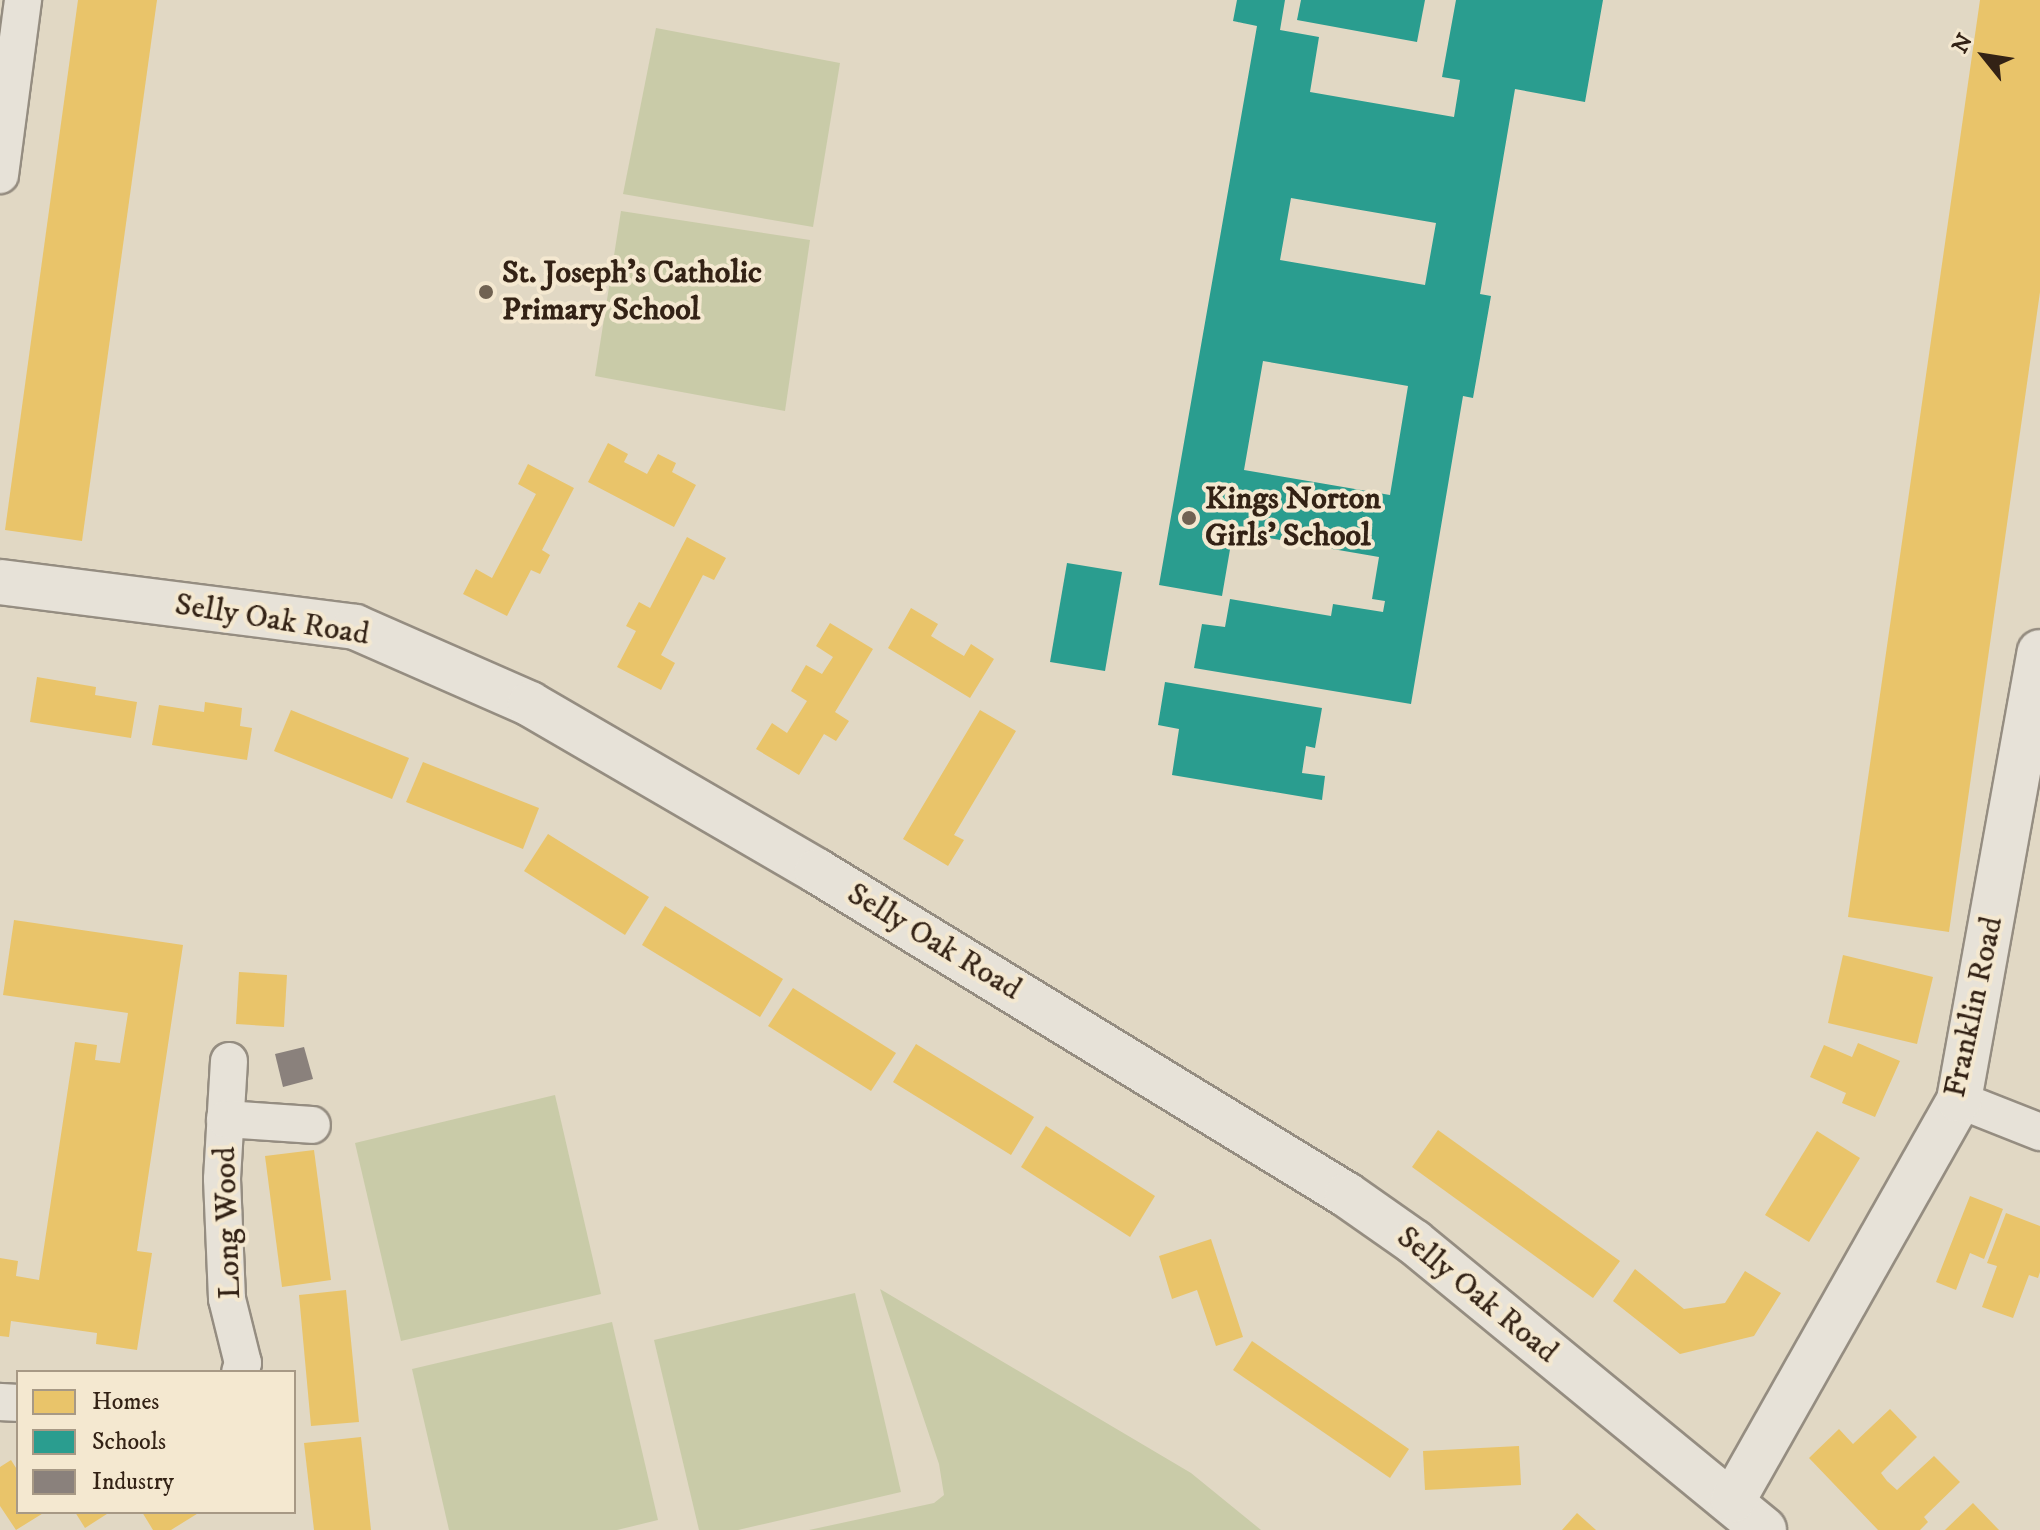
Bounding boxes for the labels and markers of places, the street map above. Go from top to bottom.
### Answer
place label: St. Joseph's Catholic Primary School [502,255,762,330]
marker: St. Joseph's Catholic Primary School [477,283,495,301]
place label: Kings Norton Girls' School [1205,481,1381,556]
marker: Kings Norton Girls' School [1180,509,1198,527]

